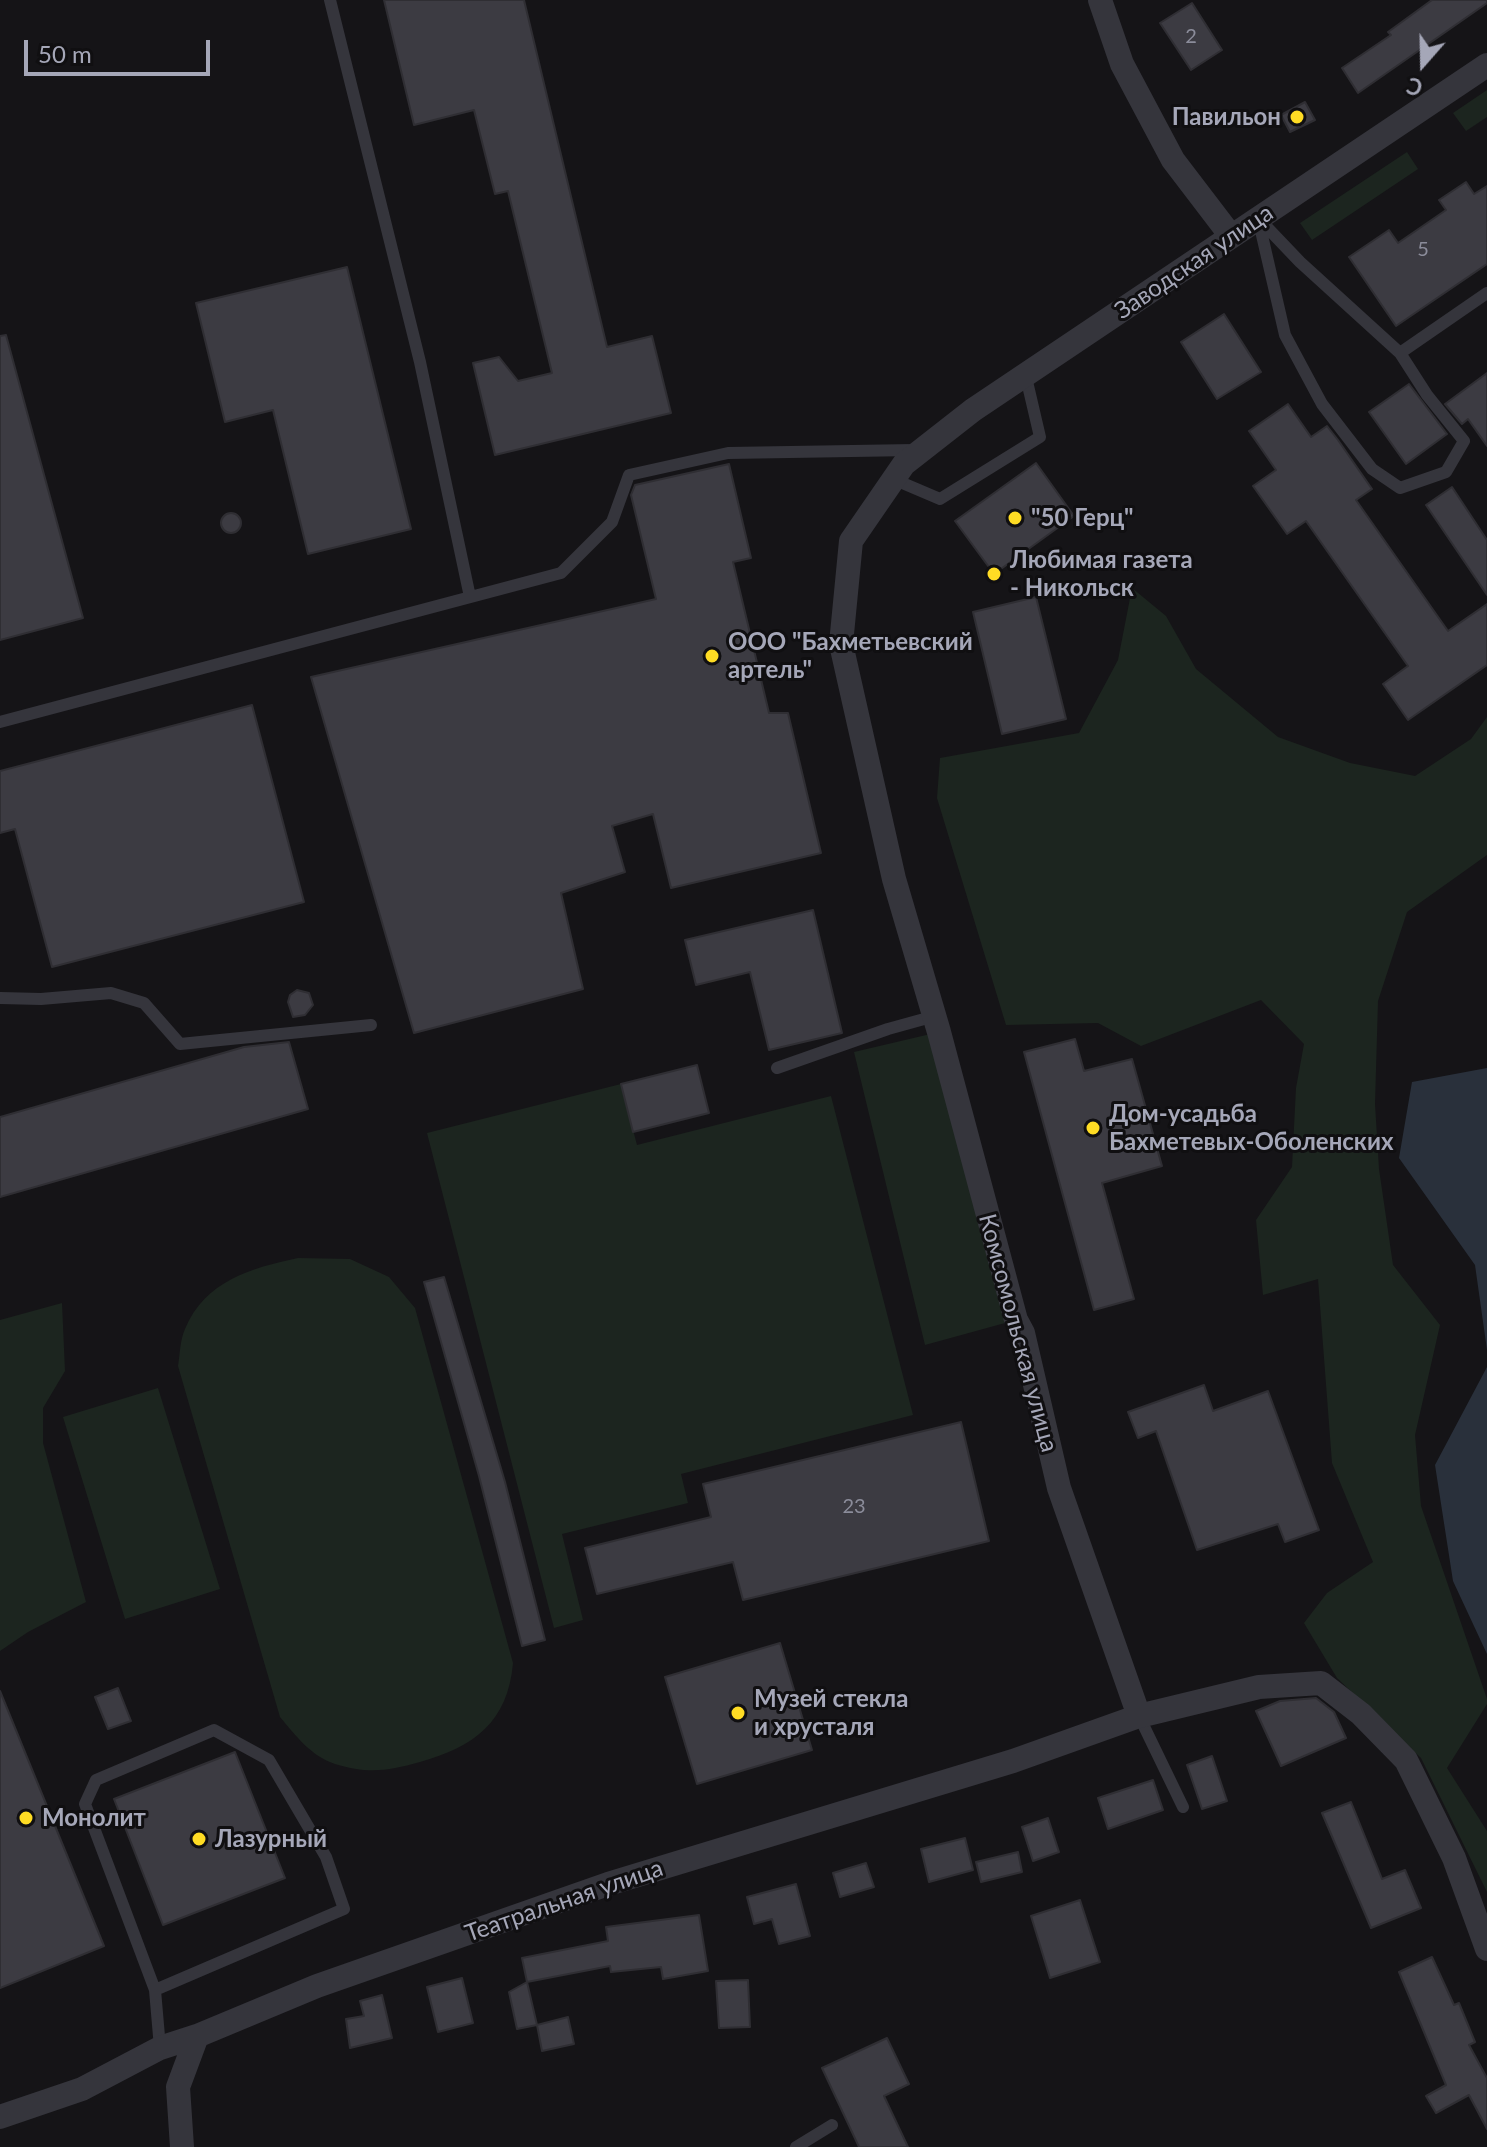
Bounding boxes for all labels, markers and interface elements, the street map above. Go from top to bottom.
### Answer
scale bar [28,24,214,74]
north arrow [1383,24,1463,104]
house number: 2 [1185,25,1197,49]
text: 50 m [38,39,92,68]
text: С [1403,72,1426,102]
place label: Павильон [1172,103,1281,131]
marker: Павильон [1288,108,1306,126]
street label: Заводская улица [1109,198,1279,326]
house number: 5 [1417,238,1429,262]
place label: "50 Герц" [1031,504,1133,532]
marker: "50 Герц" [1006,509,1024,527]
place label: Любимая газета - Никольск [1010,546,1193,602]
marker: Любимая газета - Никольск [985,565,1003,583]
place label: ООО "Бахметьевский артель" [728,628,973,684]
marker: ООО "Бахметьевский артель" [703,647,721,665]
place label: Дом-усадьба Бахметевых-Оболенских [1109,1100,1393,1156]
marker: Дом-усадьба Бахметевых-Оболенских [1084,1119,1102,1137]
street label: Комсомольская улица [972,1211,1064,1455]
house number: 23 [842,1495,866,1519]
place label: Музей стекла и хрусталя [754,1685,908,1741]
marker: Музей стекла и хрусталя [729,1704,747,1722]
place label: Монолит [42,1804,146,1832]
marker: Монолит [17,1809,35,1827]
place label: Лазурный [215,1825,327,1853]
marker: Лазурный [190,1830,208,1848]
street label: Театральная улица [461,1854,667,1948]

